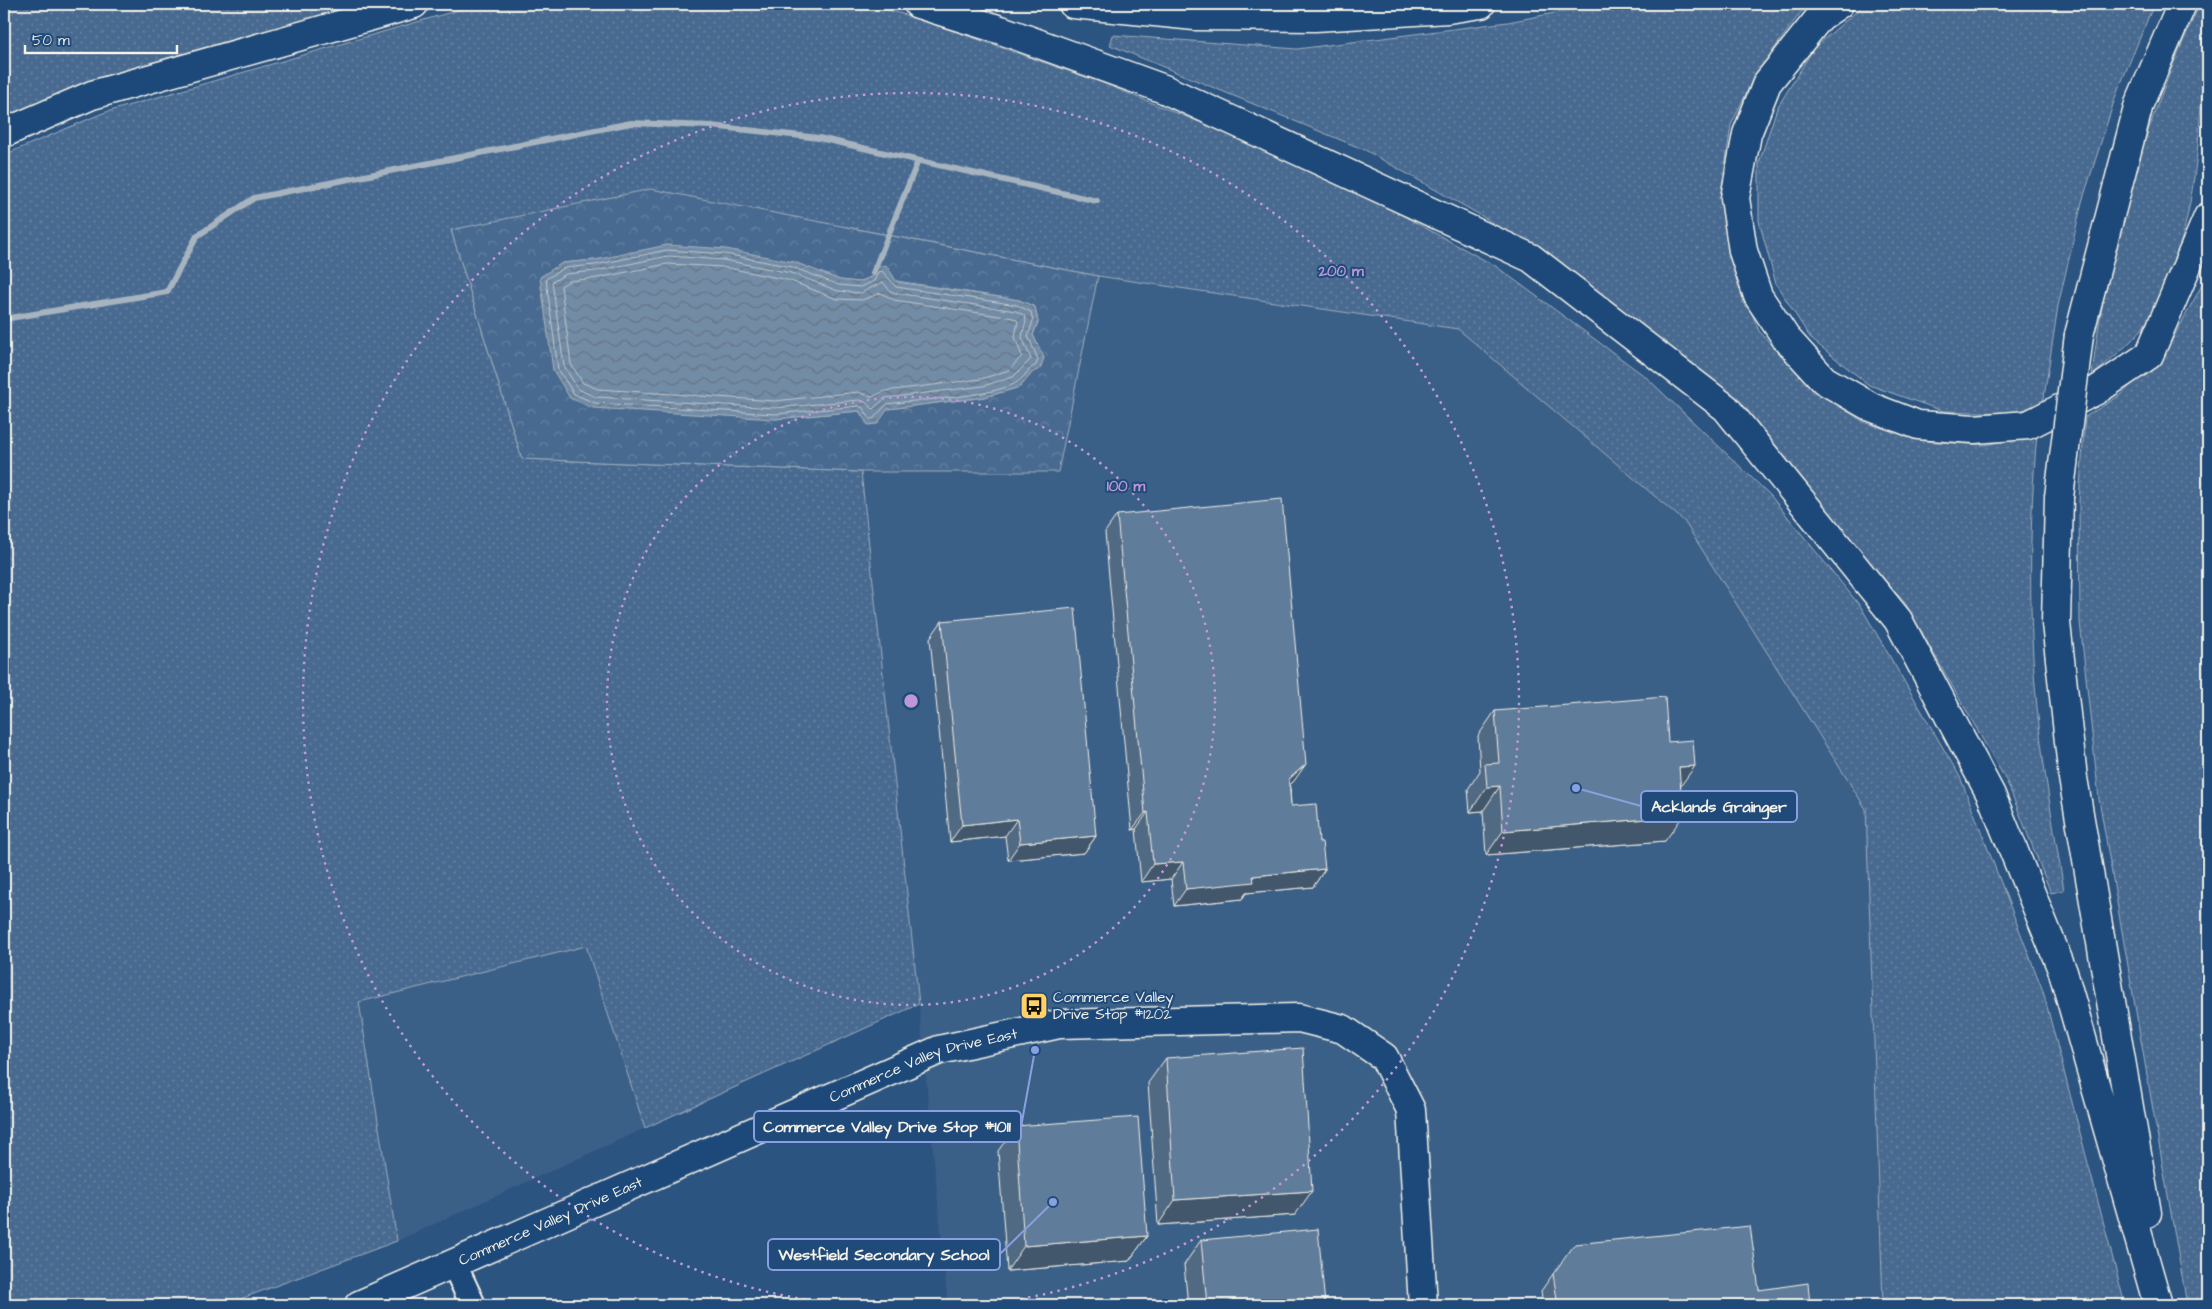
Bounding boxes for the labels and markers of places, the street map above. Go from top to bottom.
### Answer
centre of rings [902,692,920,710]
callout: Acklands Grainger [1641,791,1797,822]
place label: Commerce Valley Drive Stop #1202 [1053,987,1174,1025]
bus stop icon: Commerce Valley Drive Stop #1202 [1019,991,1049,1021]
callout: Commerce Valley Drive Stop #1011 [754,1111,1021,1142]
callout: Westfield Secondary School [768,1239,1000,1270]

